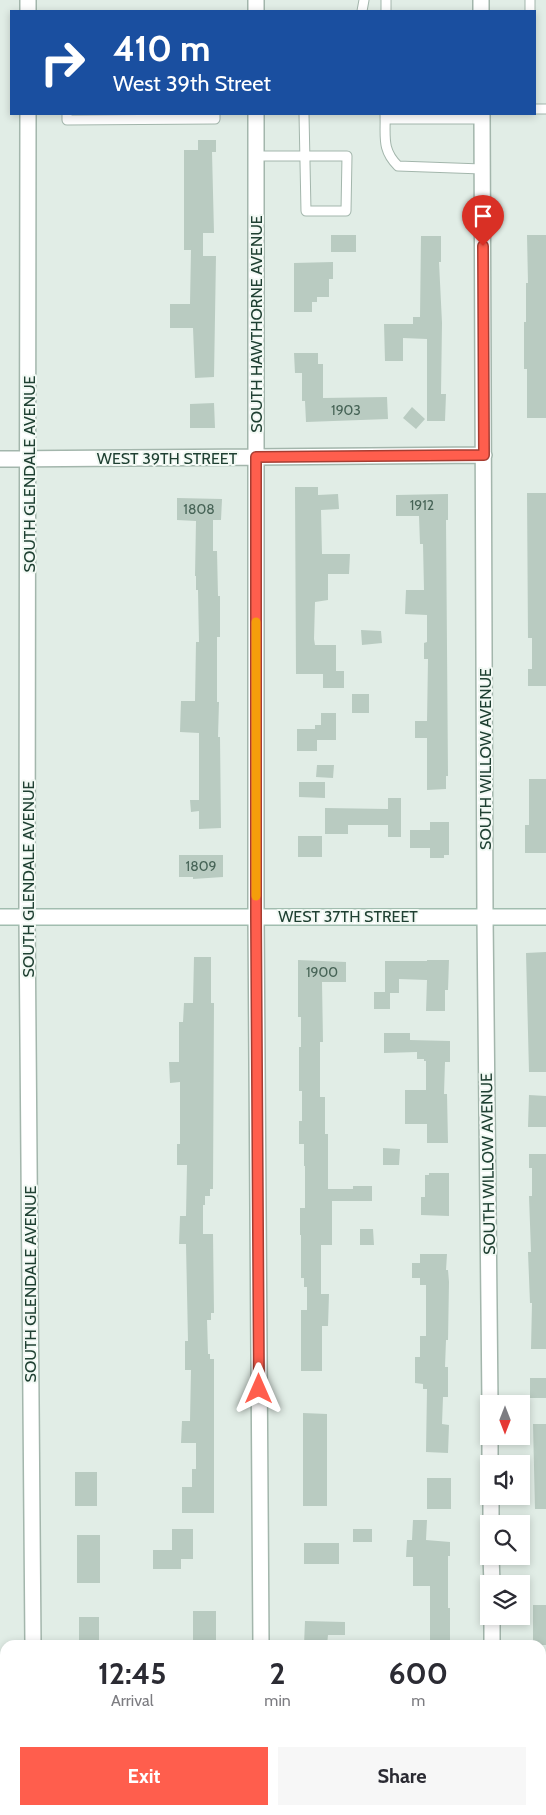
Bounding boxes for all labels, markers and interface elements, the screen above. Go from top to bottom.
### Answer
text: 410 m [113,27,210,70]
icon: right [30,30,95,95]
text: West 39th Street [113,70,271,97]
pin [462,195,504,246]
icon: arrive [469,202,497,230]
street label: SOUTH HAWTHORNE AVENUE [247,215,266,433]
street label: SOUTH GLENDALE AVENUE [20,375,39,572]
house number: 1903 [331,401,361,419]
street label: WEST 39TH STREET [97,449,238,468]
house number: 1912 [410,496,434,514]
house number: 1808 [183,500,215,518]
street label: SOUTH WILLOW AVENUE [476,668,495,850]
street label: SOUTH GLENDALE AVENUE [19,780,38,977]
house number: 1809 [186,857,216,875]
street label: WEST 37TH STREET [278,907,418,926]
house number: 1900 [306,963,338,981]
street label: SOUTH WILLOW AVENUE [477,1073,499,1255]
street label: SOUTH GLENDALE AVENUE [21,1185,40,1382]
position arrow [232,1362,284,1414]
north arrow [480,1395,530,1445]
map controls [480,1395,530,1625]
button: sound [480,1455,530,1505]
button: search [480,1515,530,1565]
button: layers [480,1575,530,1625]
text: 12:45 [98,1655,166,1692]
text: 2 [270,1655,285,1692]
text: 600 [389,1655,448,1692]
text: Arrival [111,1691,153,1710]
text: min [264,1691,291,1710]
text: m [411,1691,425,1710]
button: Exit [20,1747,268,1805]
button: Share [278,1747,526,1805]

